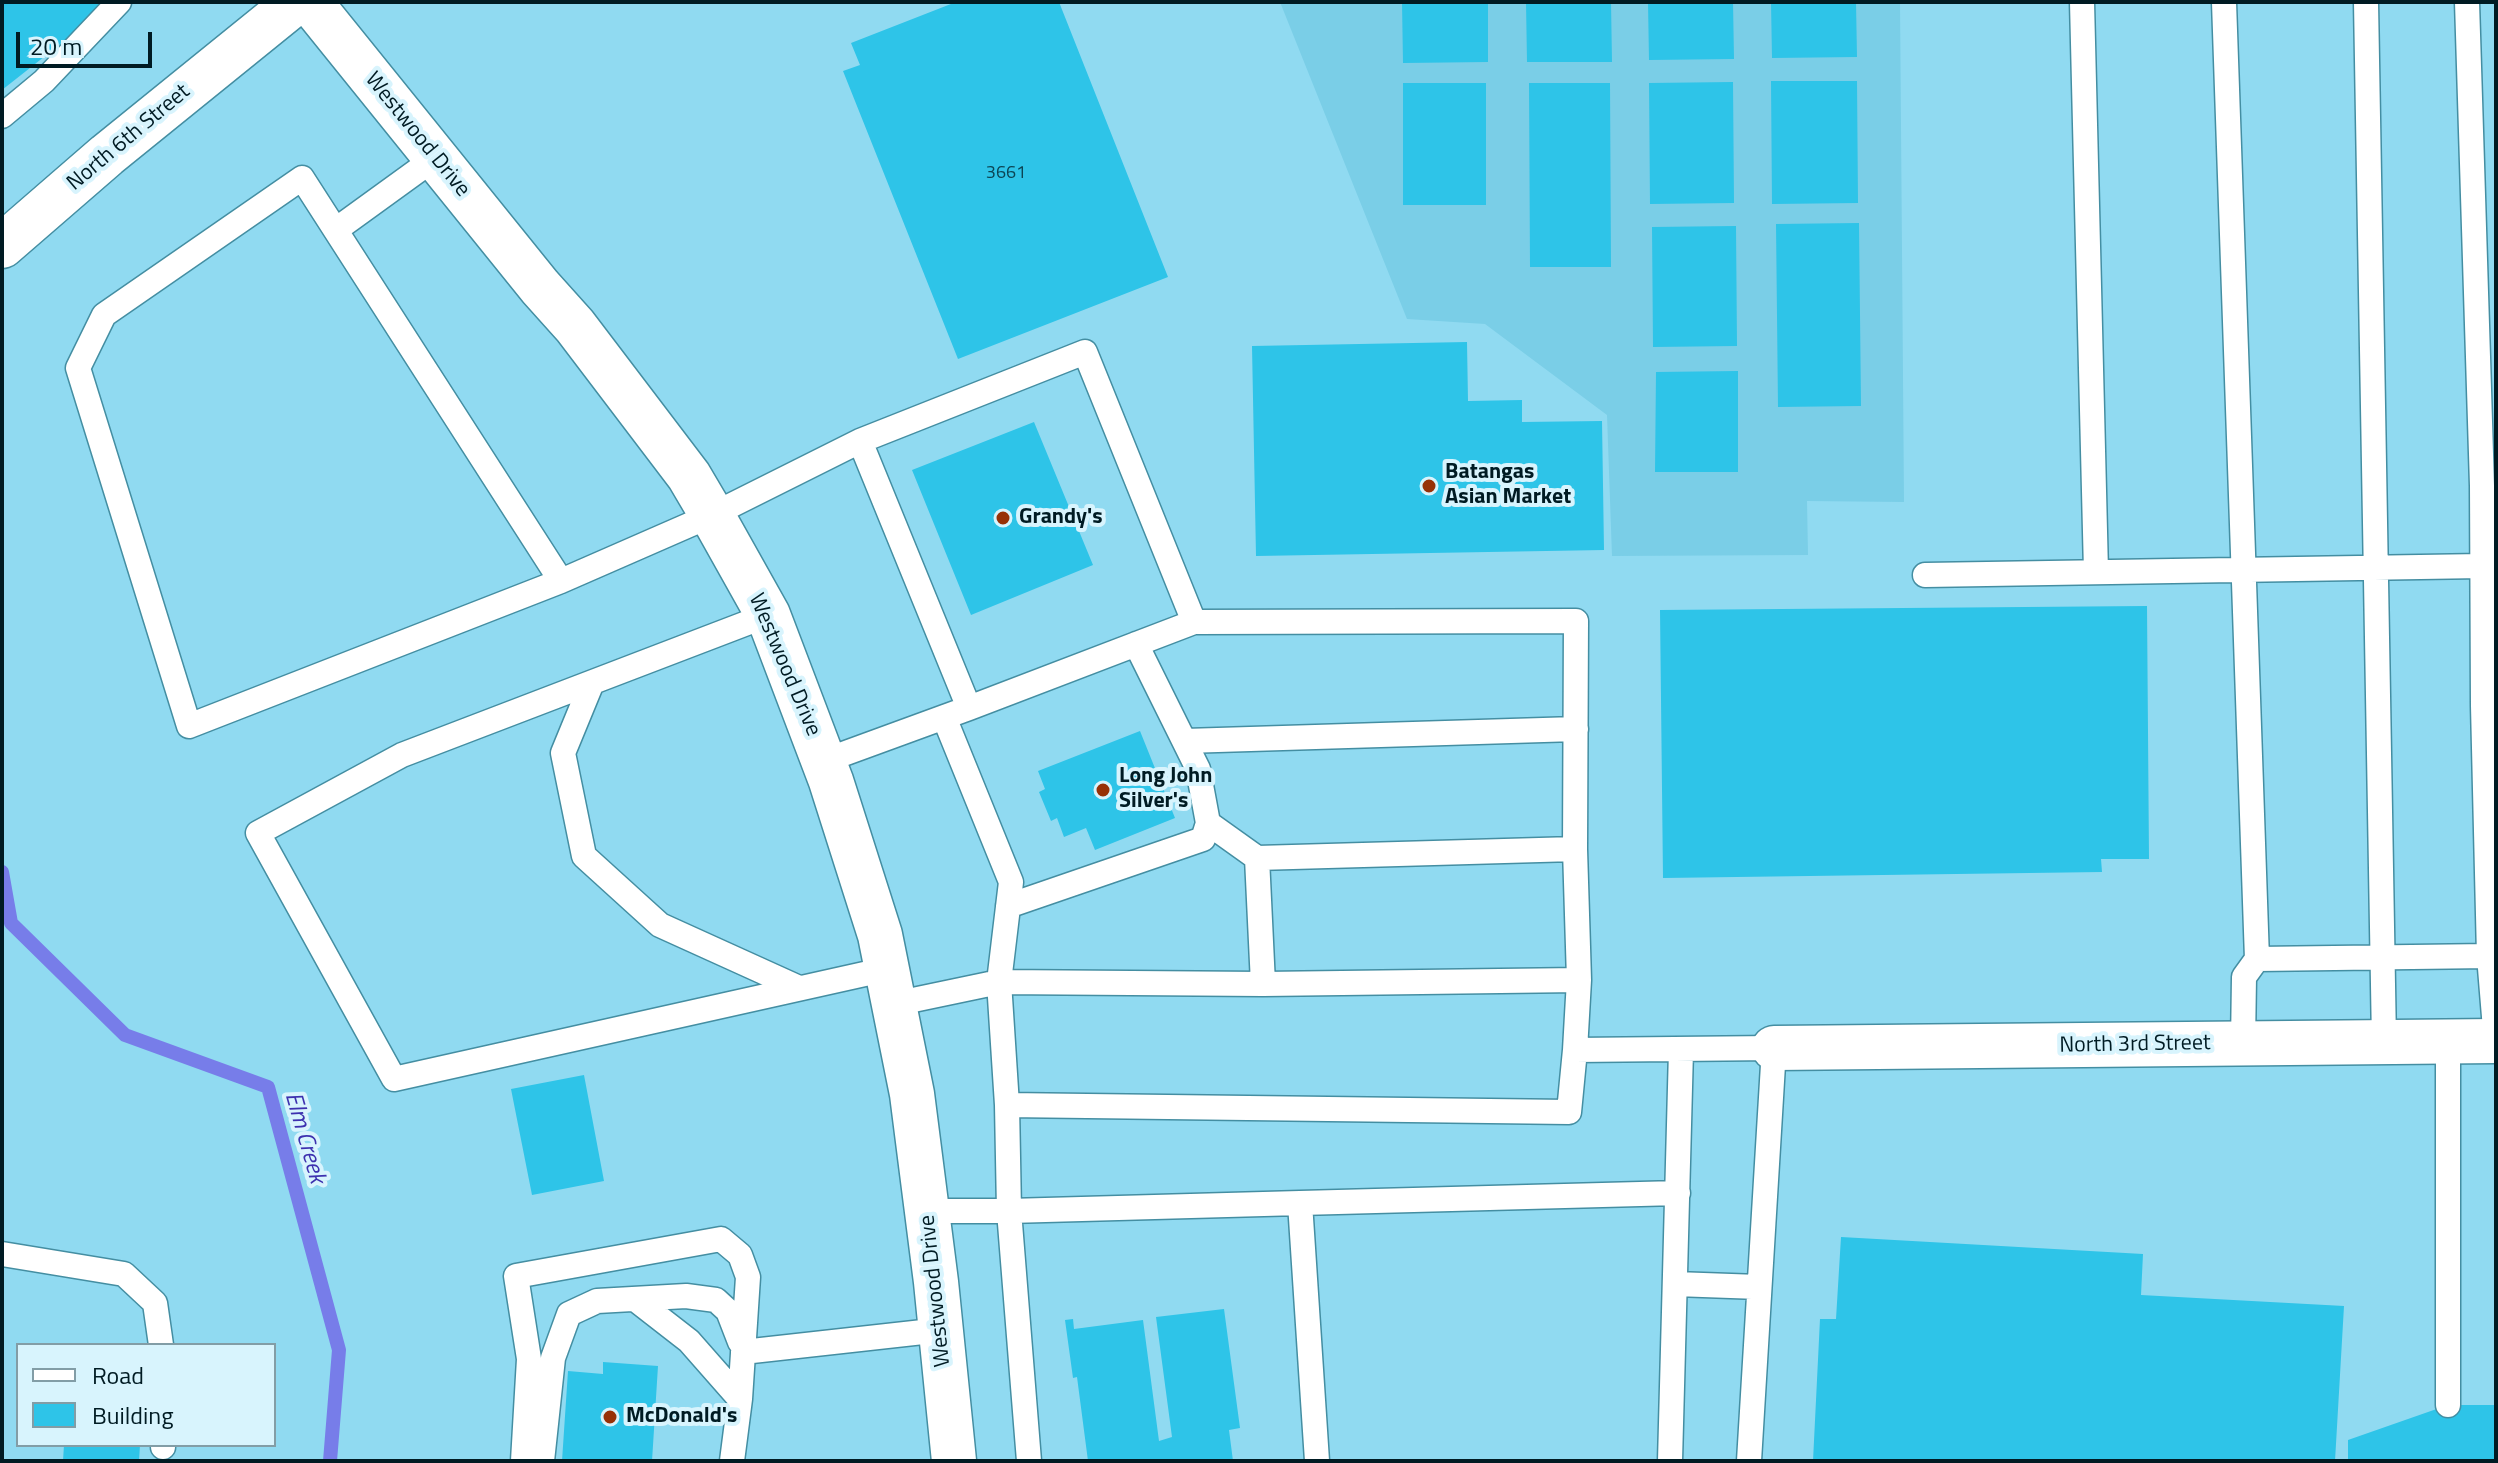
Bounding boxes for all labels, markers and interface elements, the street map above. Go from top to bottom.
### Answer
scale bar [20,16,156,66]
text: 20 m [30,28,82,64]
street label: Westwood Drive [359,67,475,203]
street label: North 6th Street [62,79,196,197]
house number: 3661 [986,163,1026,185]
place label: Batangas Asian Market [1445,460,1571,512]
marker: Batangas Asian Market [1420,477,1438,495]
place label: Grandy's [1019,505,1103,531]
marker: Grandy's [994,509,1012,527]
street label: Westwood Drive [742,590,826,740]
place label: Long John Silver's [1119,764,1212,816]
marker: Long John Silver's [1094,781,1112,799]
street label: North 3rd Street [2059,1030,2211,1060]
water label: Elm Creek [277,1089,331,1187]
street label: Westwood Drive [915,1214,957,1368]
legend [16,1343,276,1447]
text: Road [92,1357,144,1393]
text: Building [92,1397,174,1433]
place label: McDonald's [626,1404,737,1430]
marker: McDonald's [601,1408,619,1426]

